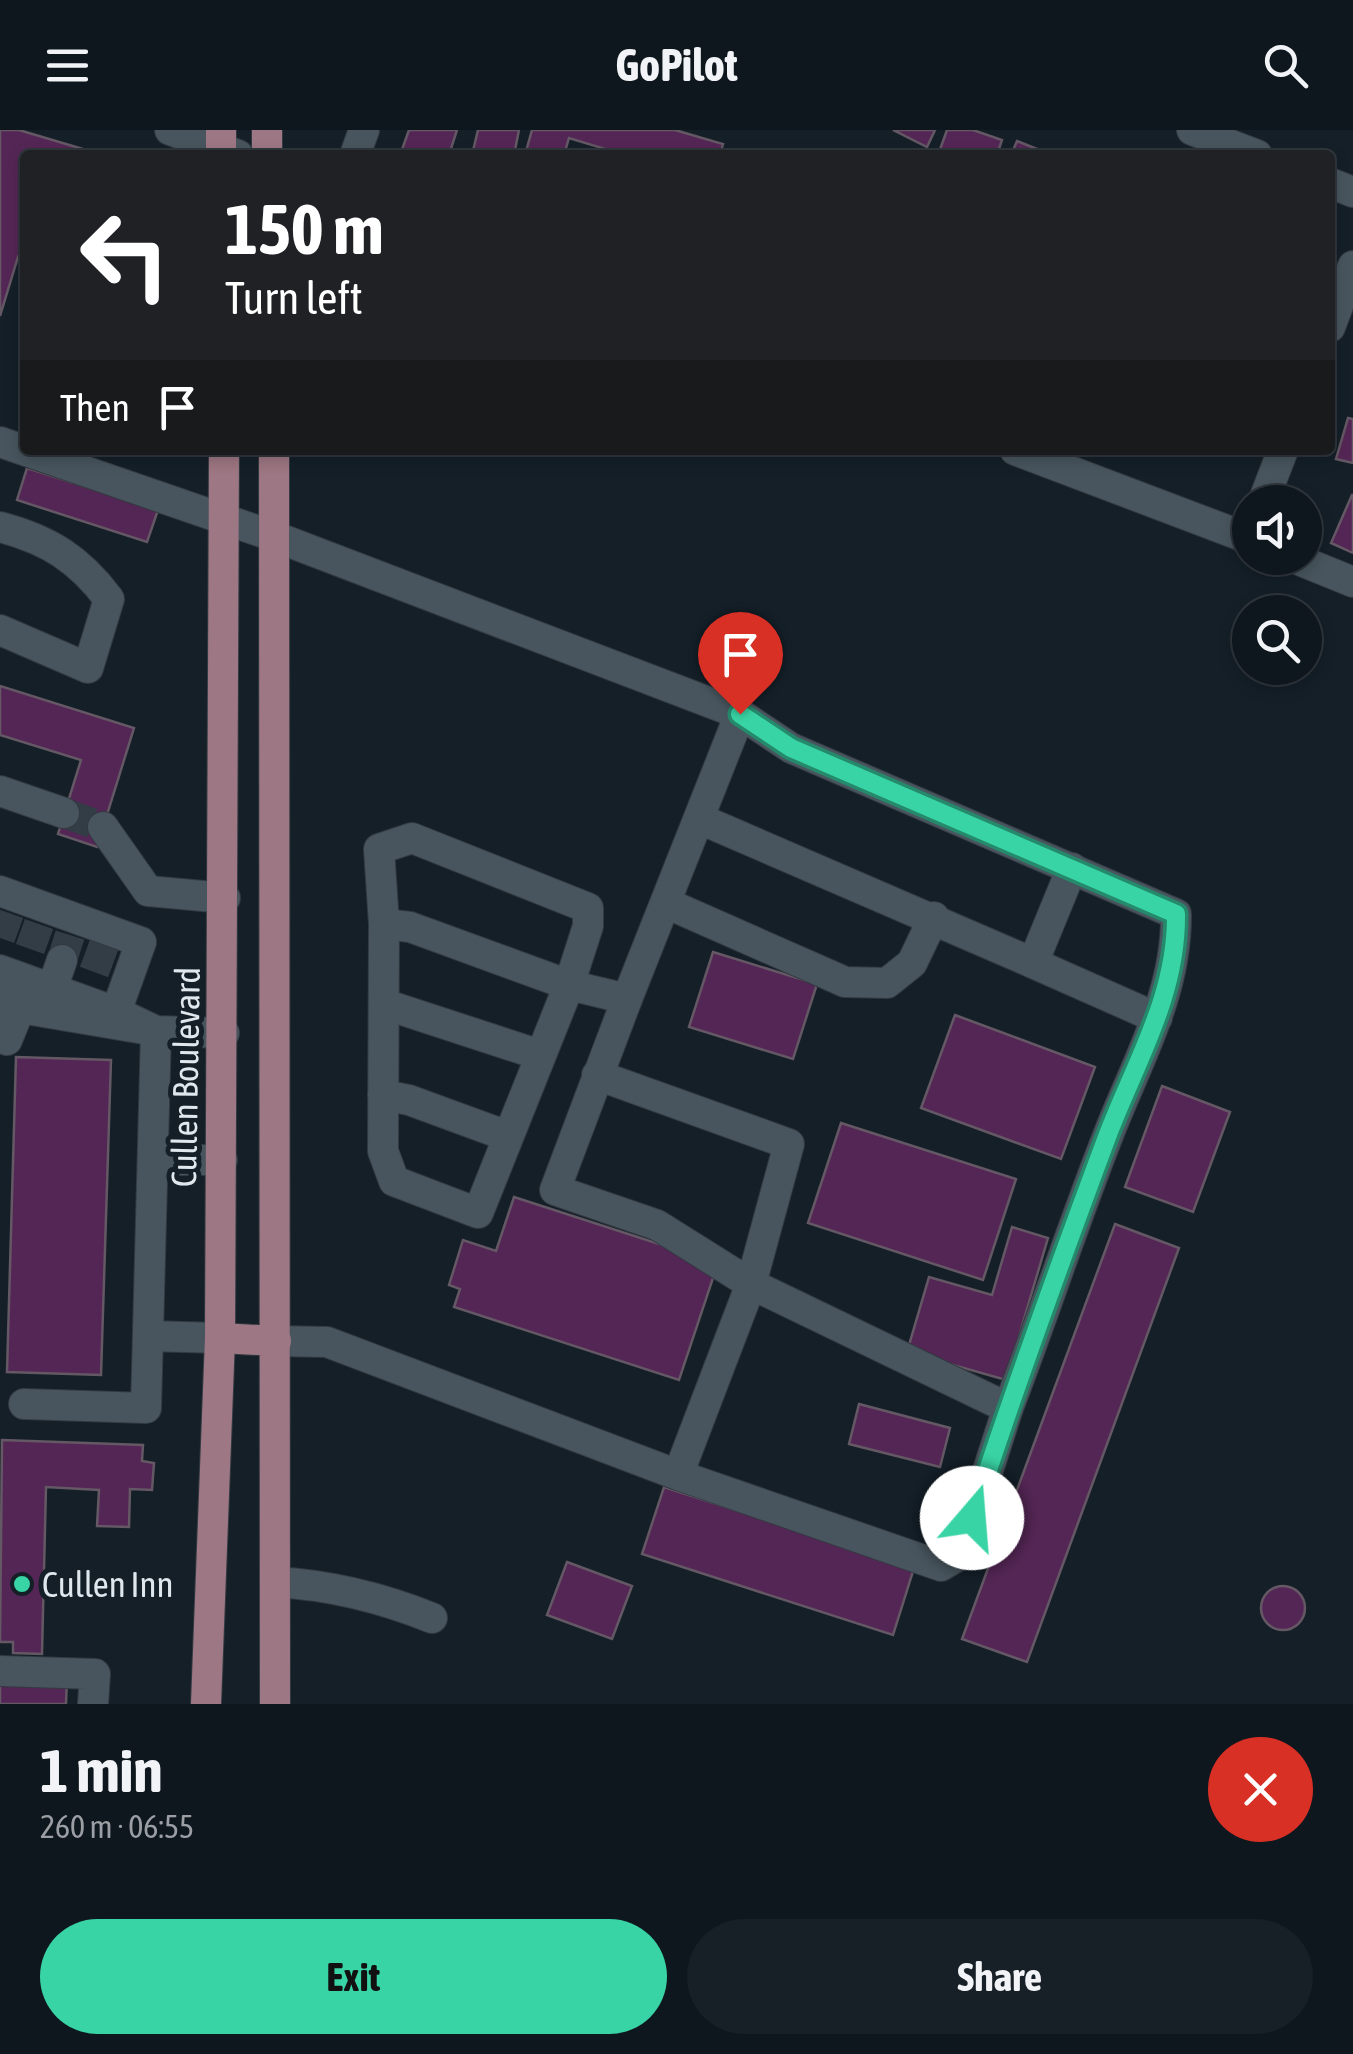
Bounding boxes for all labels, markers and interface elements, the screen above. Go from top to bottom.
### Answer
icon: menu [40,38,95,93]
icon: search [1258,38,1313,93]
text: GoPilot [615,39,738,91]
text: 150 m [225,189,384,269]
icon: left [60,190,190,320]
text: Turn left [225,272,363,324]
icon: arrive [150,380,205,435]
text: Then [60,386,130,429]
map controls [1232,485,1322,685]
button: sound [1232,485,1322,575]
button: search [1232,595,1322,685]
pin [698,612,783,715]
icon: arrive [713,627,768,682]
street label: Cullen Boulevard [163,967,207,1187]
position arrow [920,1466,1024,1570]
place label: Cullen Inn [42,1564,173,1604]
marker: Cullen Inn [11,1573,33,1595]
text: 1 min [40,1736,163,1805]
button: close [1208,1737,1313,1842]
text: 260 m · 06:55 [40,1808,194,1845]
button: Exit [40,1919,667,2034]
button: Share [687,1919,1313,2034]

